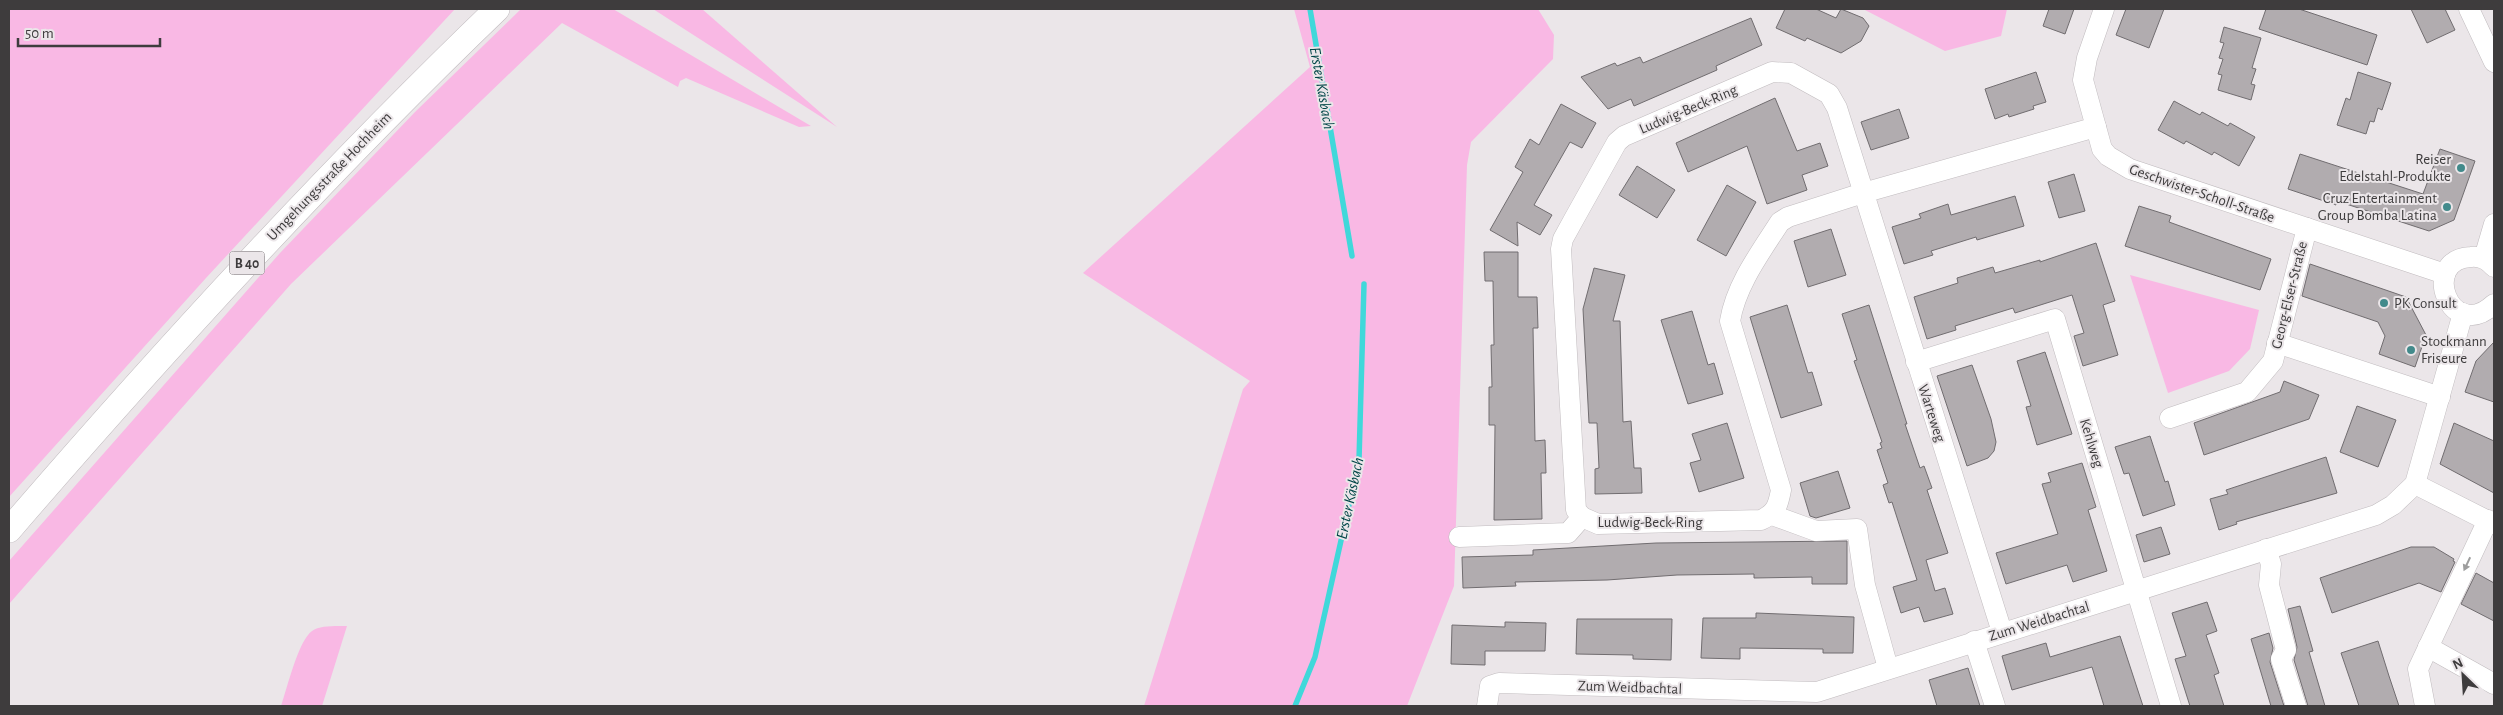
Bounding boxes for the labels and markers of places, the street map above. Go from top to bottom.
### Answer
place label: Reiser Edelstahl-Produkte [2339,152,2451,184]
marker: Reiser Edelstahl-Produkte [2455,162,2467,174]
place label: Cruz Entertainment Group Bomba Latina [2318,191,2437,223]
marker: Cruz Entertainment Group Bomba Latina [2441,201,2453,213]
place label: PK Consult [2394,296,2457,311]
marker: PK Consult [2378,297,2390,309]
place label: Stockmann Friseure [2421,334,2487,366]
marker: Stockmann Friseure [2405,344,2417,356]

